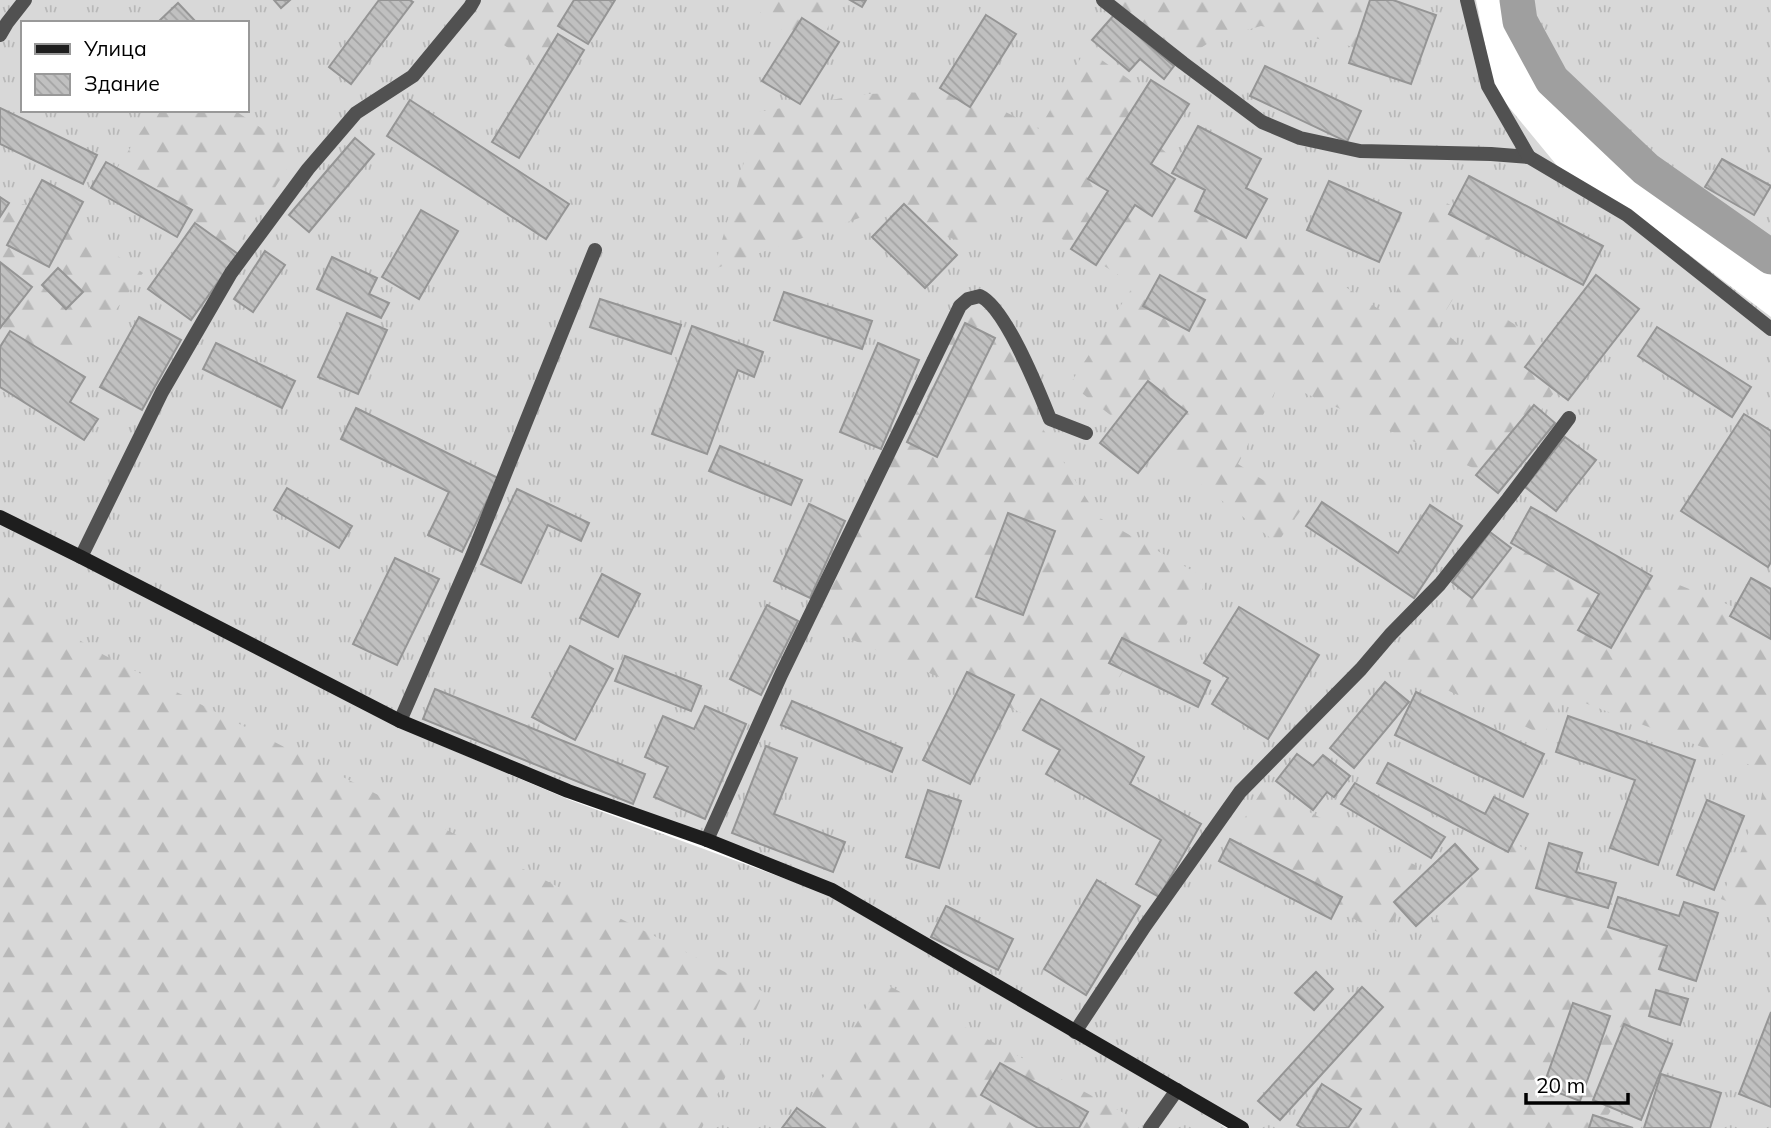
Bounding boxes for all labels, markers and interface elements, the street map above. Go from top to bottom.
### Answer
legend [21,21,248,112]
text: Улица [83,35,147,61]
text: Здание [84,70,160,96]
scale bar [1526,1062,1628,1106]
text: 20 m [1536,1072,1585,1098]

